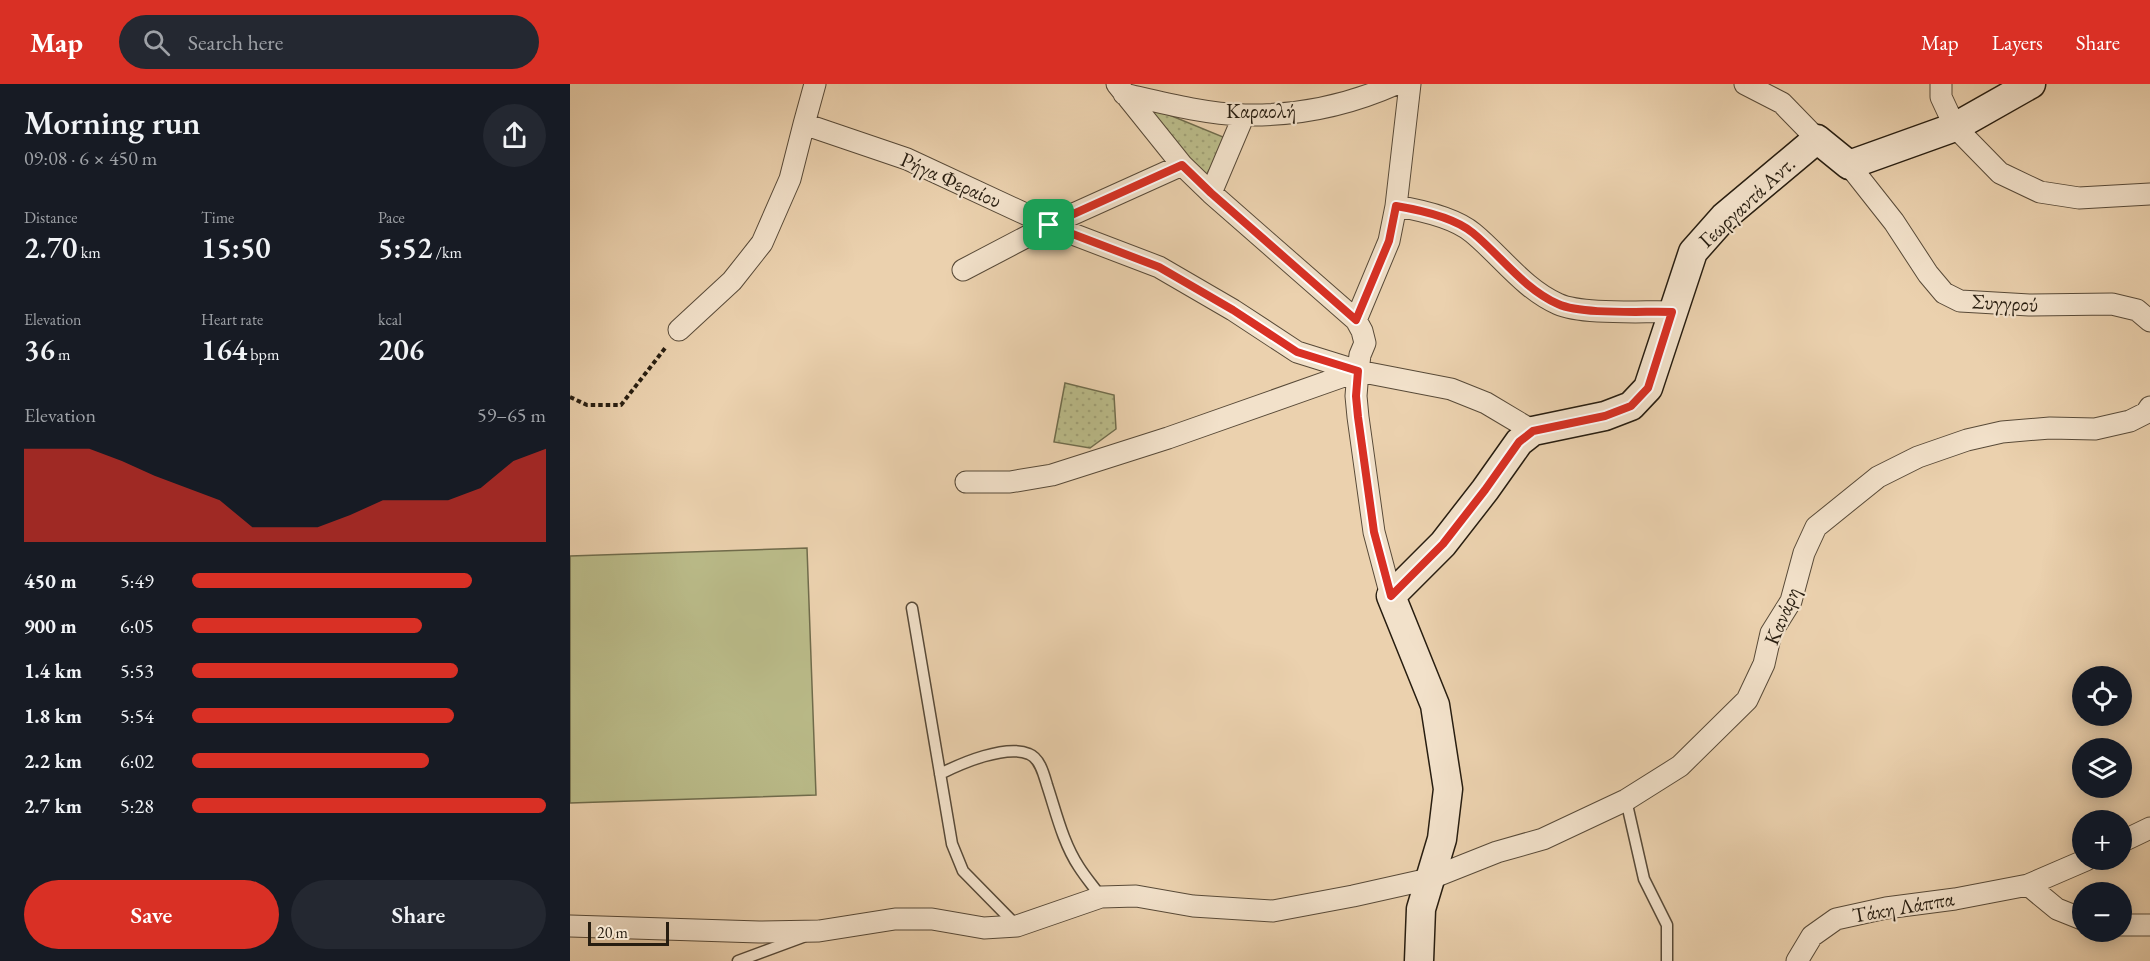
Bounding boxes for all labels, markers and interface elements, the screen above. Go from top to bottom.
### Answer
search box [119,15,539,69]
text: Map [30,24,83,60]
icon: search [140,26,173,59]
text: Search here [188,28,283,57]
text: Map [1921,29,1959,56]
text: Layers [1992,29,2043,56]
text: Share [2076,29,2120,56]
street label: Καραολή [1226,97,1296,124]
text: Morning run [24,101,201,144]
button: share [483,104,546,167]
text: 09:08 · 6 × 450 m [24,145,157,171]
street label: Ρήγα Φεραίου [897,145,1006,214]
street label: Γεωργαντά Αντ. [1693,150,1801,253]
pin [1023,199,1074,250]
text: Distance [24,207,77,228]
text: Time [201,207,234,228]
text: Pace [378,207,405,228]
icon: arrive [1032,208,1065,241]
text: 2.70 [24,228,77,267]
text: 15:50 [201,228,271,267]
text: 5:52 [378,228,432,267]
text: km [77,242,101,263]
text: /km [432,242,462,263]
street label: Συγγρού [1971,287,2039,318]
text: Elevation [24,309,82,330]
text: Heart rate [201,309,263,330]
text: kcal [378,309,402,330]
text: 36 [24,330,55,369]
text: 164 [201,330,247,369]
text: 206 [378,330,424,369]
text: m [55,344,70,365]
text: bpm [247,344,279,365]
text: Elevation [24,402,96,428]
text: 59–65 m [477,402,546,428]
text: 450 m [24,568,77,594]
text: 5:49 [120,568,154,594]
street label: Κανάρη [1757,583,1806,649]
text: 900 m [24,613,77,639]
text: 6:05 [120,613,154,639]
text: 1.4 km [24,658,82,684]
text: 5:53 [120,658,154,684]
map controls [2072,666,2132,942]
button: locate [2072,666,2132,726]
text: 1.8 km [24,703,82,729]
text: 5:54 [120,703,154,729]
button: layers [2072,738,2132,798]
text: 2.2 km [24,748,82,774]
text: 6:02 [120,748,154,774]
text: 2.7 km [24,793,82,819]
text: 5:28 [120,793,154,819]
button: + [2072,810,2132,870]
button: Save [24,880,279,949]
button: Share [291,880,546,949]
button: − [2072,882,2132,942]
street label: Τάκη Λάππα [1850,884,1956,929]
scale bar [588,919,669,946]
text: 20 m [597,922,628,943]

